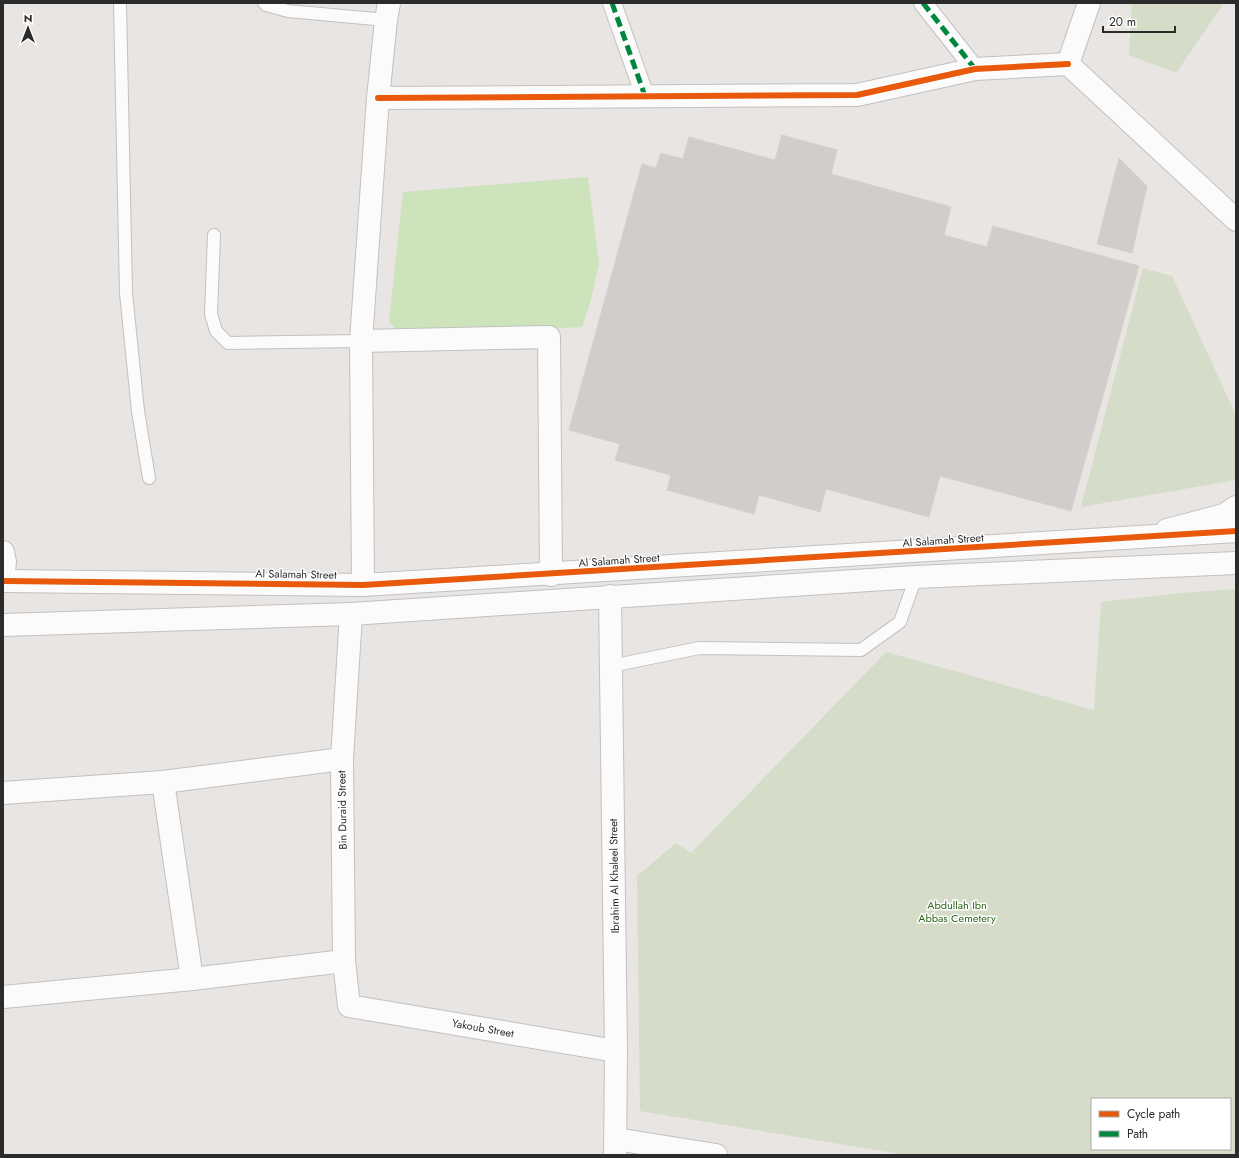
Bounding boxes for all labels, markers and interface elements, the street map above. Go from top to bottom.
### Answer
north arrow [8,8,48,48]
scale bar [1103,8,1175,34]
text: N [24,10,32,26]
text: 20 m [1109,13,1136,31]
street label: Al Salamah Street [902,529,985,551]
street label: Al Salamah Street [578,549,661,571]
street label: Al Salamah Street [255,565,337,583]
street label: Bin Duraid Street [333,770,351,850]
street label: Ibrahim Al Khaleel Street [605,818,623,934]
park label: Abdullah Ibn Abbas Cemetery [918,897,996,926]
street label: Yakoub Street [451,1015,516,1041]
legend [1091,1098,1231,1150]
text: Cycle path [1127,1105,1180,1123]
text: Path [1127,1125,1148,1143]

